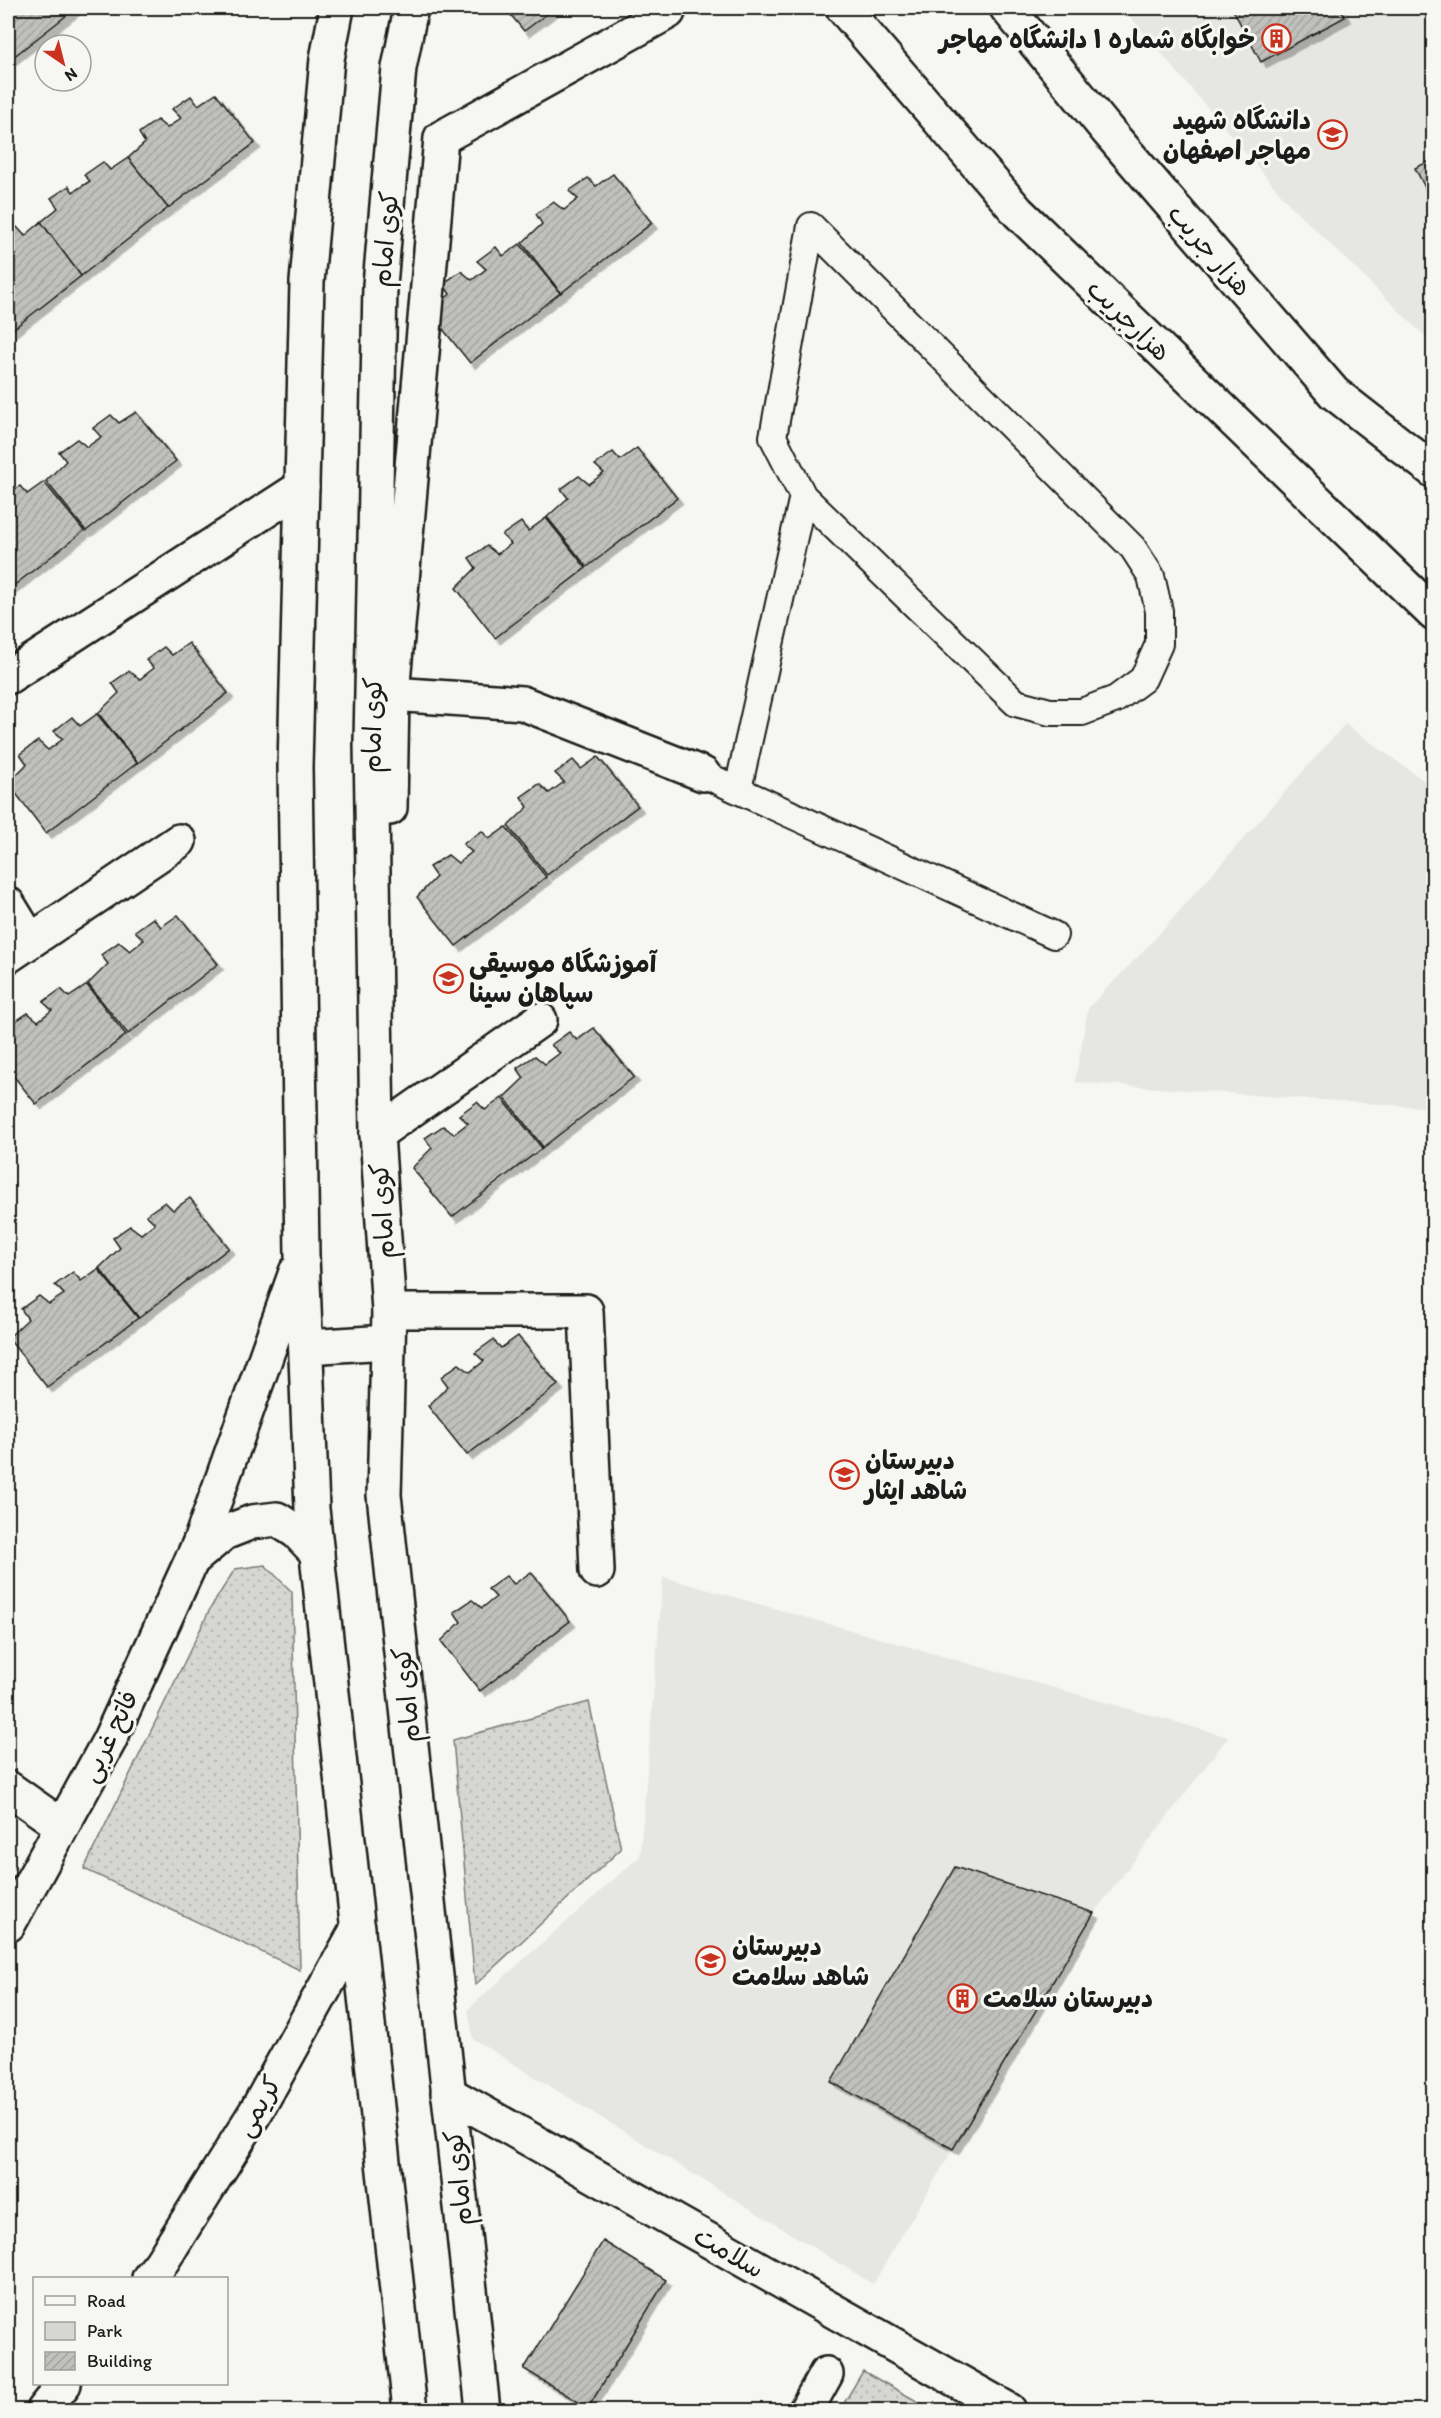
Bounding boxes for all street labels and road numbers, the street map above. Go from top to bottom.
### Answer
street label: کوی امام [365,190,409,289]
street label: هزار جریب [1161,197,1259,303]
street label: هزارجریب [1080,272,1178,368]
street label: کوی امام [355,677,393,773]
street label: کوی امام [363,1162,405,1260]
street label: کوی امام [385,1645,431,1745]
street label: فاتح غربی [73,1685,147,1788]
street label: کریمی [228,2070,289,2143]
street label: کوی امام [437,2128,483,2228]
street label: سلامت [688,2219,770,2285]

